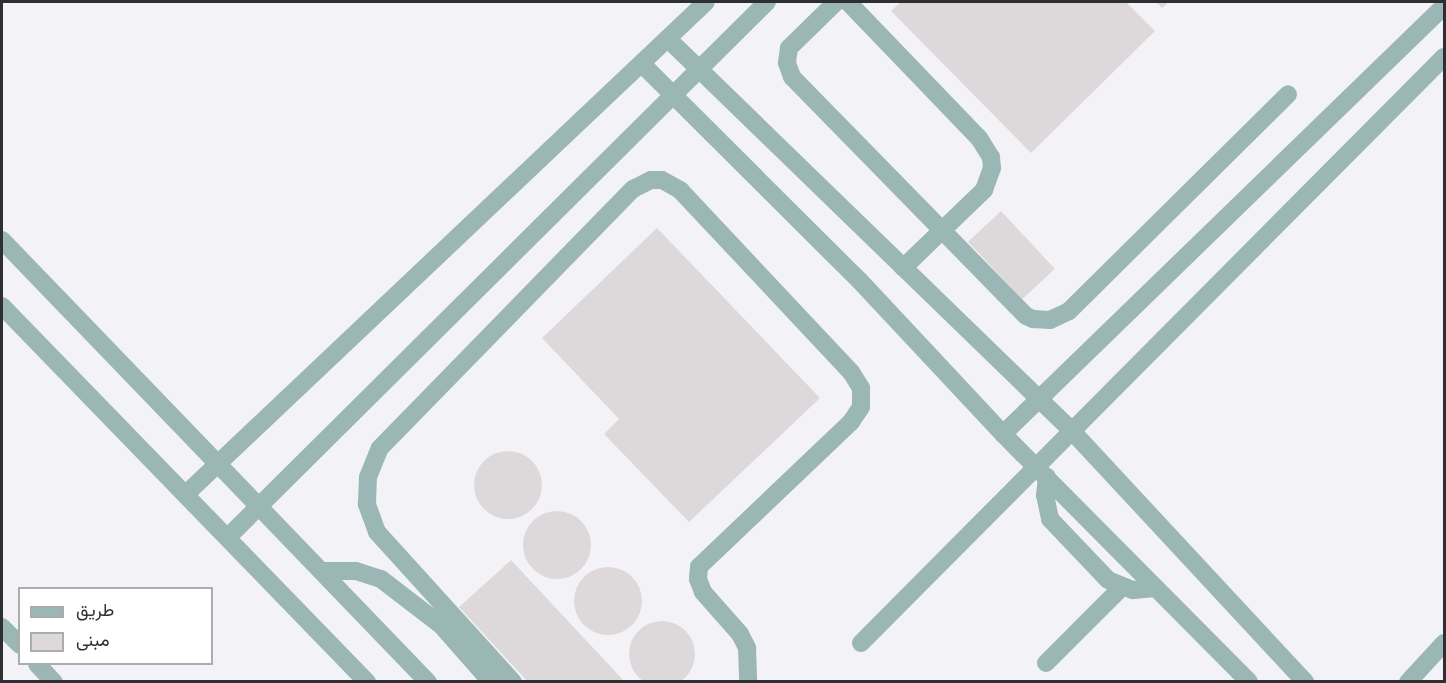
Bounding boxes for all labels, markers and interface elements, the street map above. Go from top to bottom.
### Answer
legend [18,587,213,665]
text: طريق [76,600,114,620]
text: مبنى [76,630,110,650]

